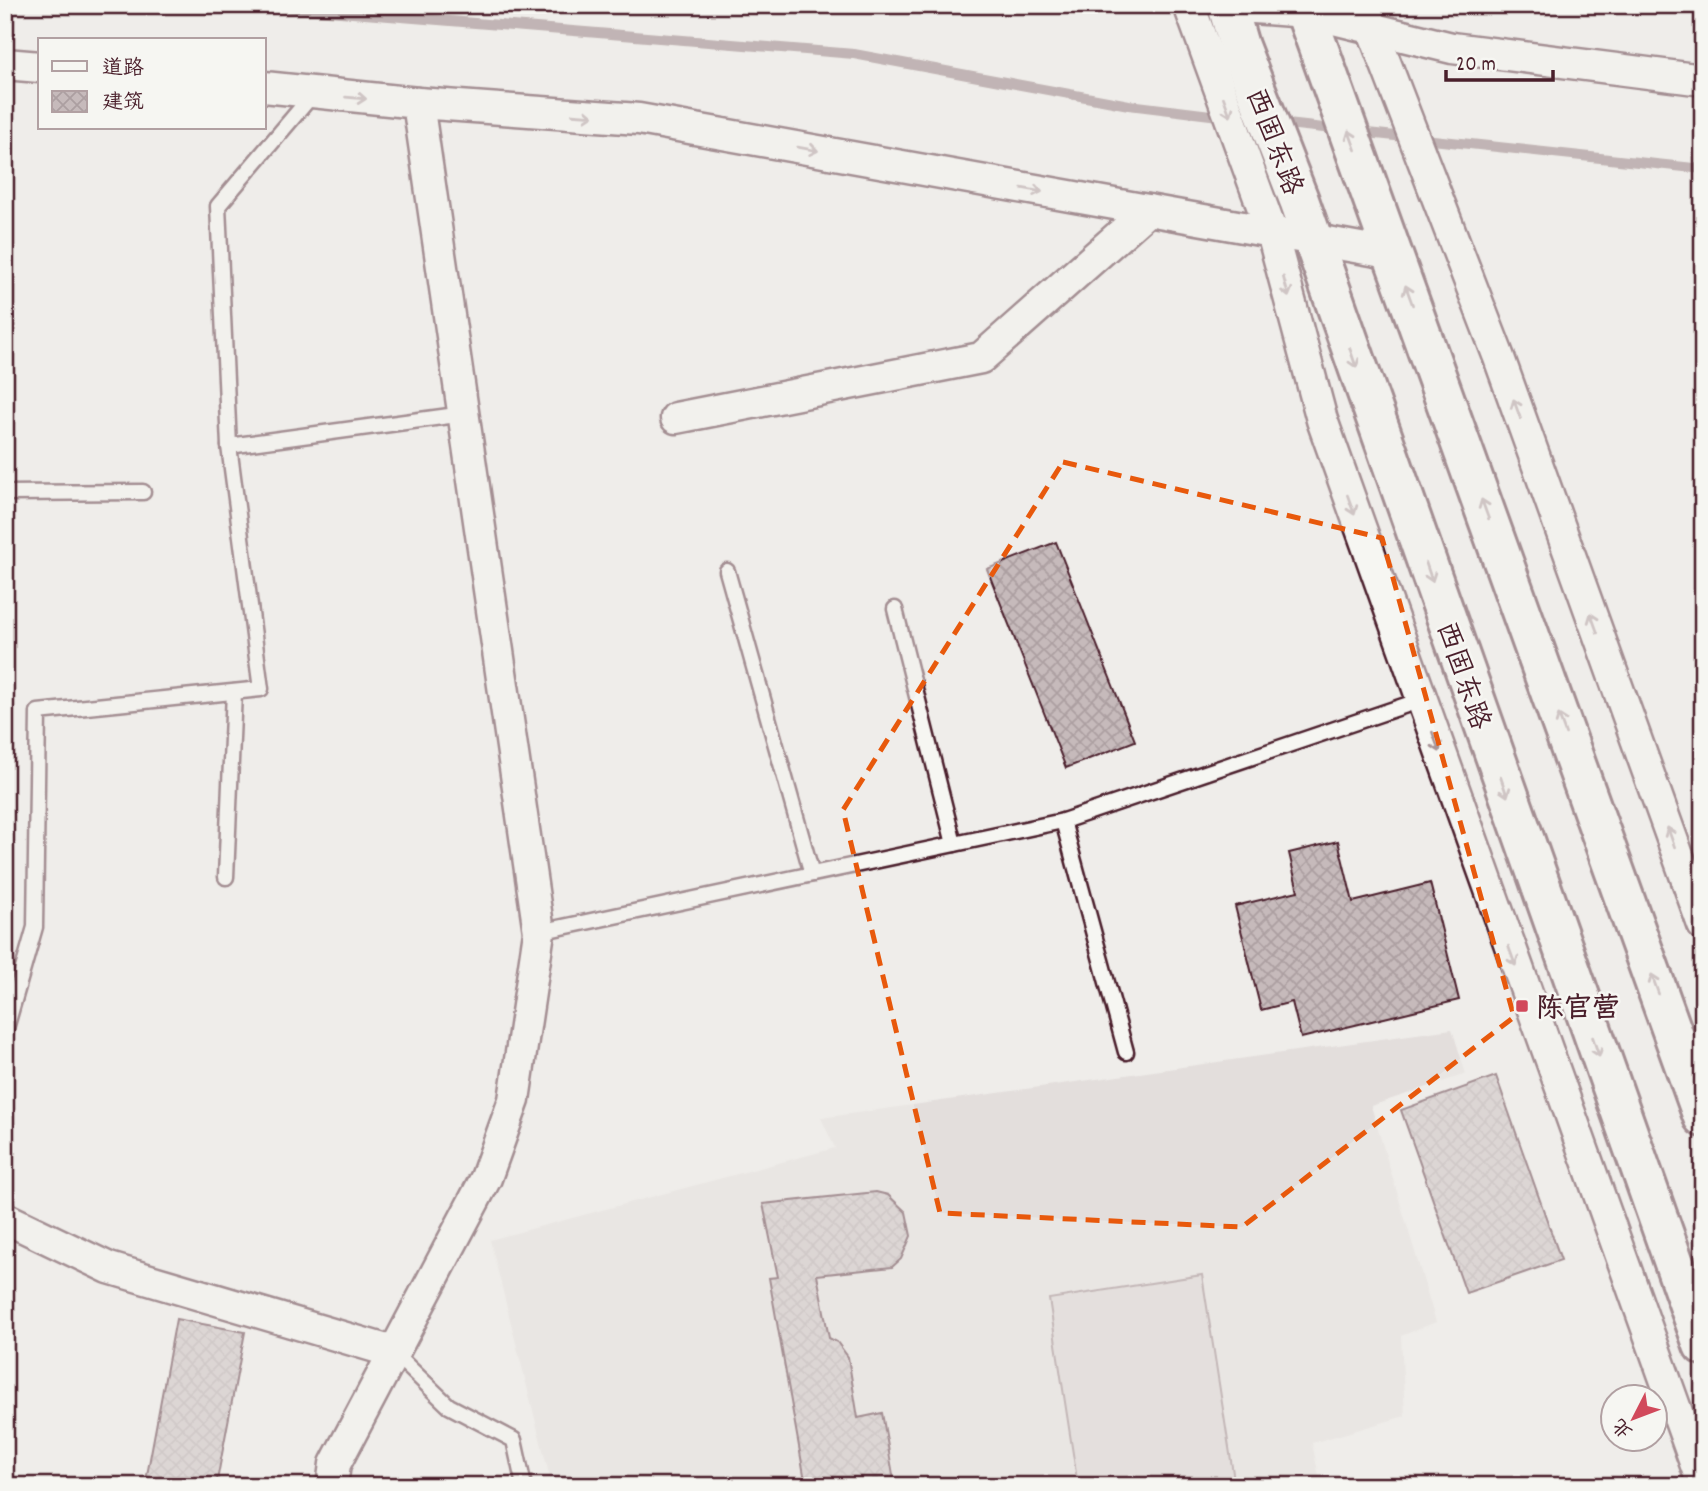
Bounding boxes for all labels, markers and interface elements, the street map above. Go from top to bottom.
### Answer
legend [38,38,266,130]
scale bar [1446,38,1552,82]
text: 20 m [1456,51,1496,81]
text: 道路 [102,55,144,85]
street label: 西固东路 [1233,83,1310,202]
text: 建筑 [102,89,144,119]
one-way arrow [345,92,367,105]
one-way arrow [1221,96,1234,118]
one-way arrow [571,109,594,122]
one-way arrow [1345,129,1358,151]
one-way arrow [796,143,819,156]
one-way arrow [1020,183,1043,197]
one-way arrow [1280,275,1293,298]
one-way arrow [1402,285,1414,307]
one-way arrow [1348,346,1360,368]
one-way arrow [1510,399,1523,421]
one-way arrow [1346,493,1359,515]
one-way arrow [1478,499,1491,521]
one-way arrow [1424,561,1436,583]
one-way arrow [1587,613,1600,635]
street label: 西固东路 [1423,617,1497,736]
one-way arrow [1555,713,1567,735]
one-way arrow [1431,731,1443,753]
one-way arrow [1499,775,1511,797]
one-way arrow [1664,827,1677,849]
one-way arrow [1507,945,1519,967]
one-way arrow [1648,973,1660,995]
place label: 陈官营 [1536,991,1620,1031]
marker: 陈官营 [1514,998,1530,1014]
one-way arrow [1591,1036,1603,1058]
north arrow [1600,1382,1670,1452]
text: 北 [1608,1411,1640,1443]

